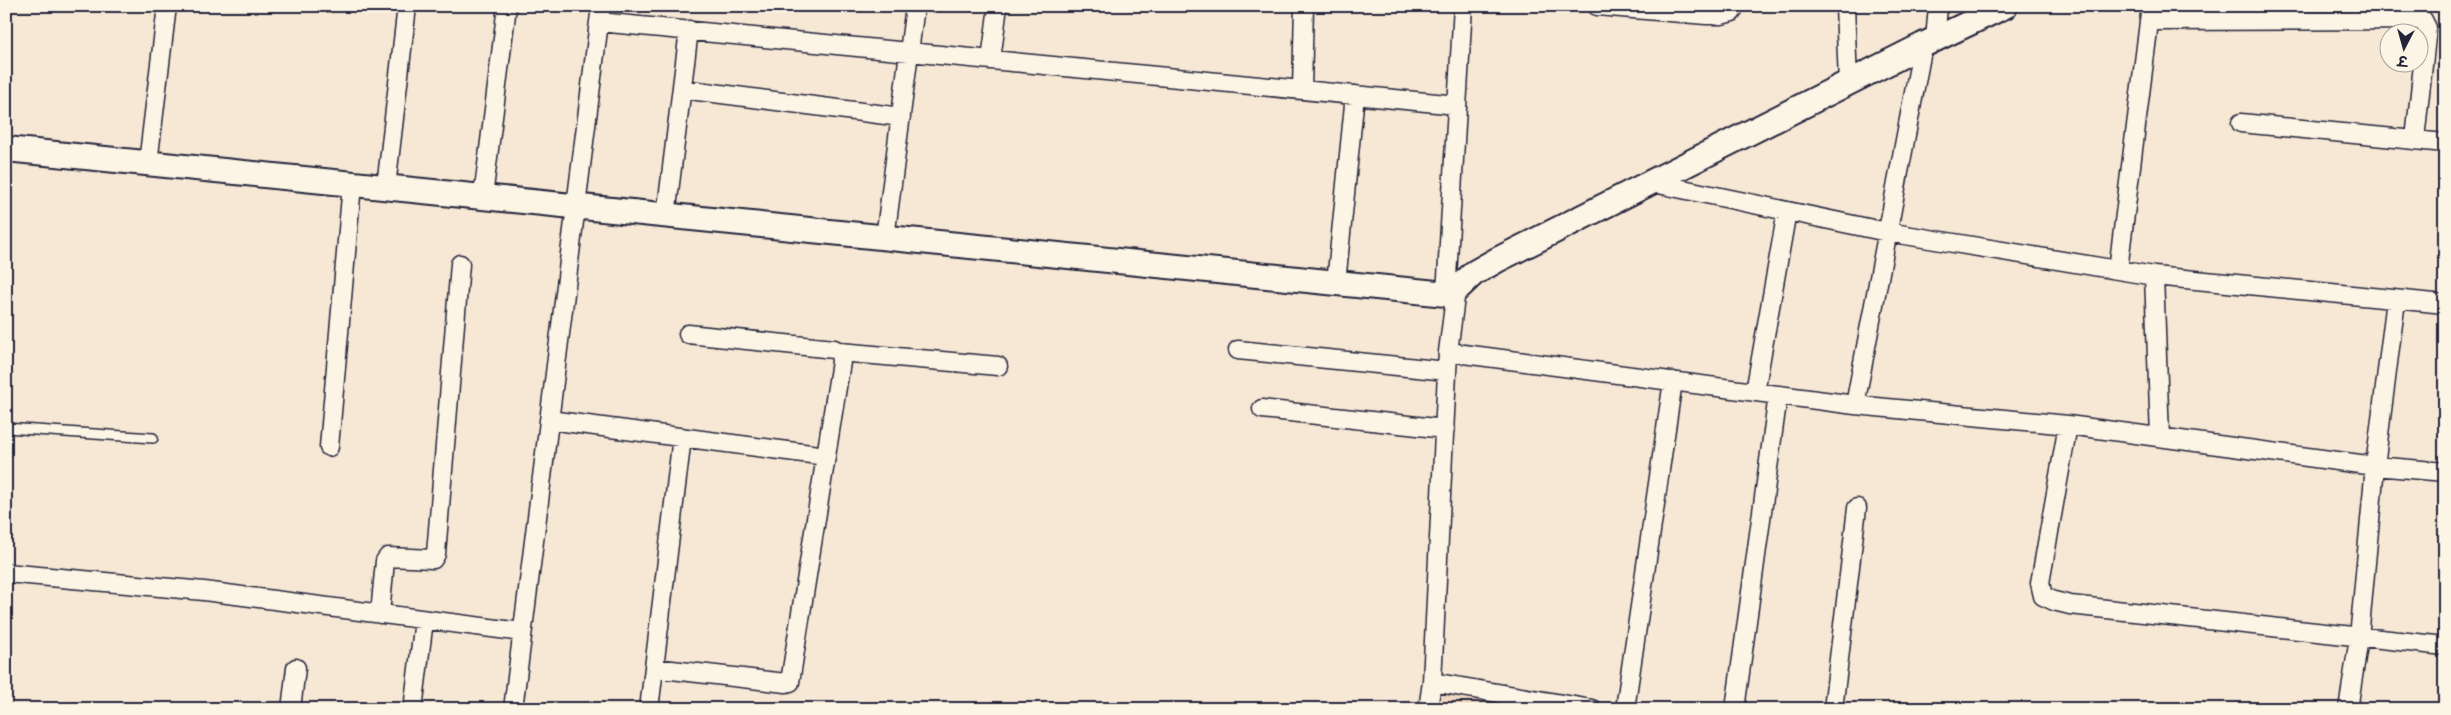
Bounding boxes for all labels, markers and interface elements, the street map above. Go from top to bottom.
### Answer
north arrow [2378,22,2428,72]
text: उ [2396,49,2410,68]

